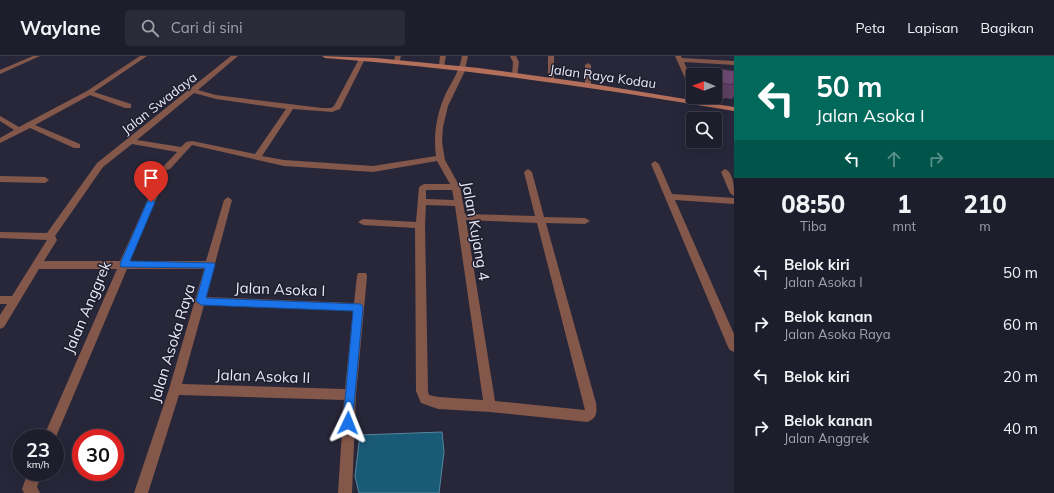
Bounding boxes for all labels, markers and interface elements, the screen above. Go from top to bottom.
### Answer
search box [125,10,405,46]
text: Waylane [20,16,101,40]
icon: search [139,17,161,39]
text: Cari di sini [171,18,243,37]
text: Peta [856,19,885,37]
text: Lapisan [907,19,959,37]
text: Bagikan [981,19,1034,37]
street label: Jalan Raya Kodau [549,61,657,91]
north arrow [686,68,722,104]
map controls [686,68,722,148]
street label: Jalan Swadaya [118,69,200,137]
text: 50 m [816,69,882,104]
icon: left [750,72,802,124]
text: Jalan Asoka I [816,104,925,127]
button: search [686,112,722,148]
icon: left [841,148,863,170]
icon: ahead [883,148,905,170]
icon: right [925,148,947,170]
pin [134,161,168,202]
icon: arrive [140,167,162,189]
street label: Jalan Kujang 4 [458,180,494,282]
text: 08:50 [781,189,845,219]
text: 1 [897,189,912,219]
text: 210 [963,189,1007,219]
text: Tiba [800,218,827,234]
text: mnt [893,218,916,234]
text: m [979,218,991,234]
text: Belok kiri [784,255,850,274]
street label: Jalan Anggrek [59,258,115,356]
icon: left [750,261,772,283]
text: 50 m [1003,263,1038,282]
text: Jalan Asoka I [784,274,863,290]
street label: Jalan Asoka I [234,278,326,300]
street label: Jalan Asoka Raya [145,281,199,405]
text: Belok kanan [784,307,873,326]
icon: right [750,313,772,335]
text: 60 m [1003,315,1038,334]
text: Jalan Asoka Raya [784,326,890,342]
street label: Jalan Asoka II [215,365,311,387]
icon: left [750,365,772,387]
text: Belok kiri [784,367,850,386]
text: 20 m [1003,367,1038,386]
position arrow [327,402,369,444]
text: Belok kanan [784,411,873,430]
icon: right [750,417,772,439]
text: 40 m [1003,419,1038,438]
speed limit sign: 30 [72,429,124,481]
text: Jalan Anggrek [784,430,869,446]
text: 23 [26,437,50,462]
text: km/h [27,458,49,471]

